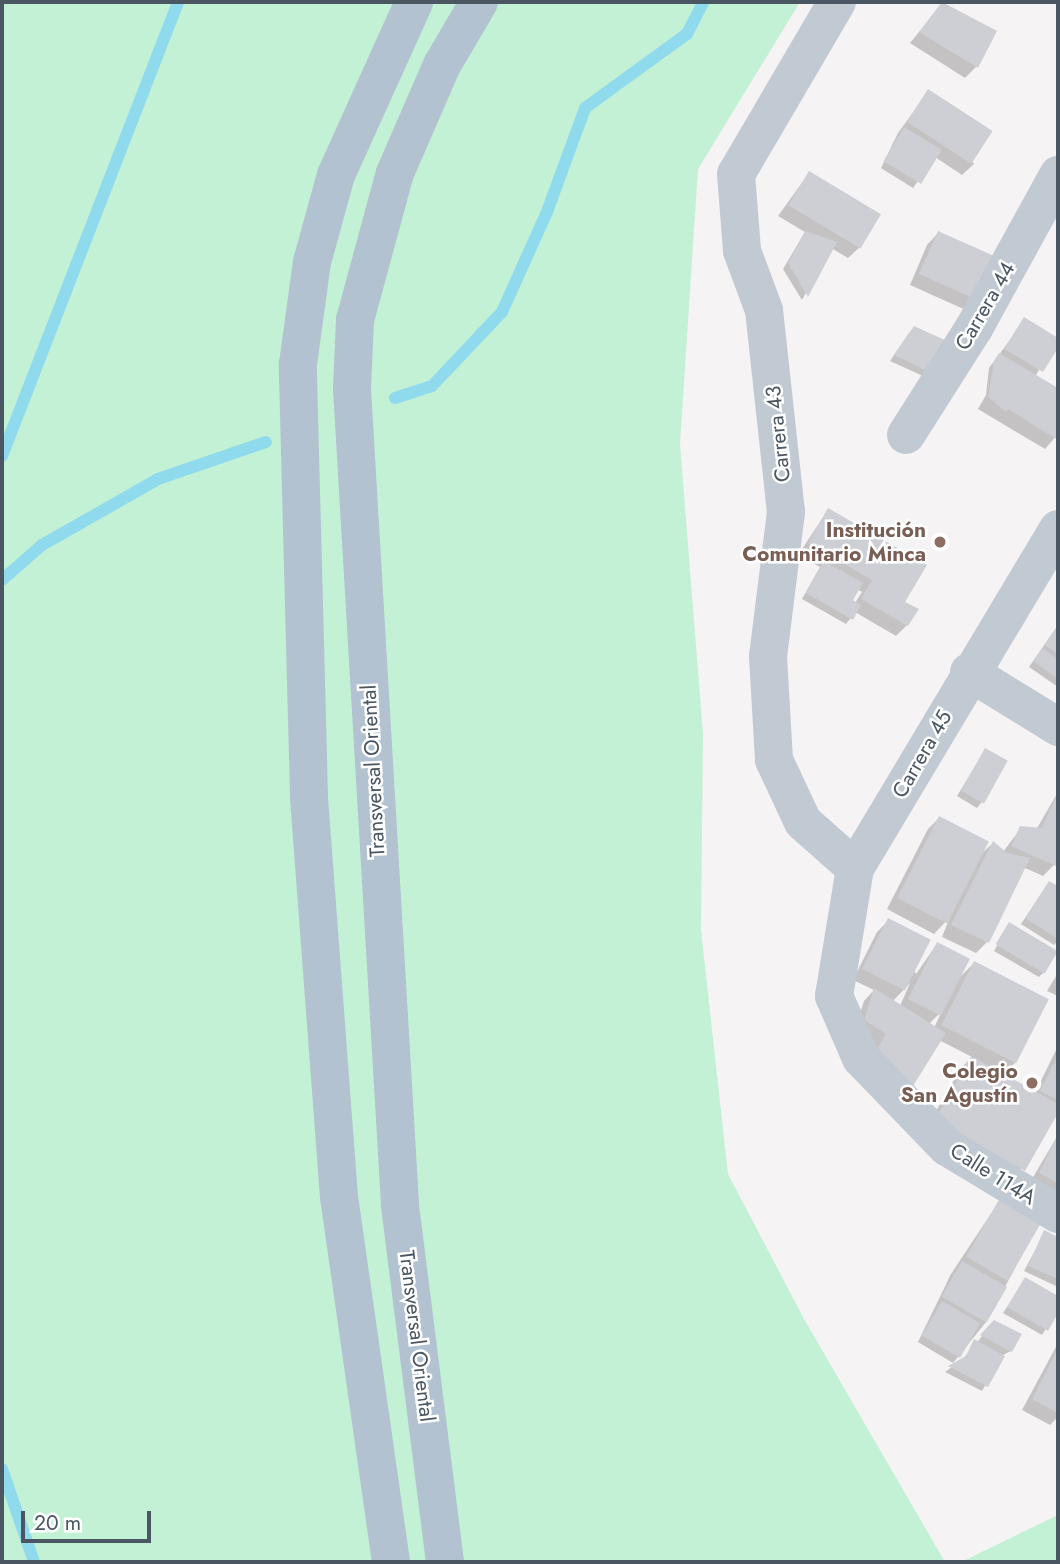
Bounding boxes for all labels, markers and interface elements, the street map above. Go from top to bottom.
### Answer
street label: Carrera 44 [950,257,1020,355]
street label: Carrera 43 [760,385,796,483]
place label: Institución Comunitario Minca [742,517,926,567]
marker: Institución Comunitario Minca [932,534,948,550]
street label: Transversal Oriental [356,684,390,858]
street label: Carrera 45 [887,706,957,802]
place label: Colegio San Agustín [901,1058,1018,1108]
marker: Colegio San Agustín [1024,1075,1040,1091]
street label: Calle 114A [946,1138,1040,1210]
street label: Transversal Oriental [394,1249,440,1423]
scale bar [24,1498,154,1542]
text: 20 m [34,1508,81,1538]

